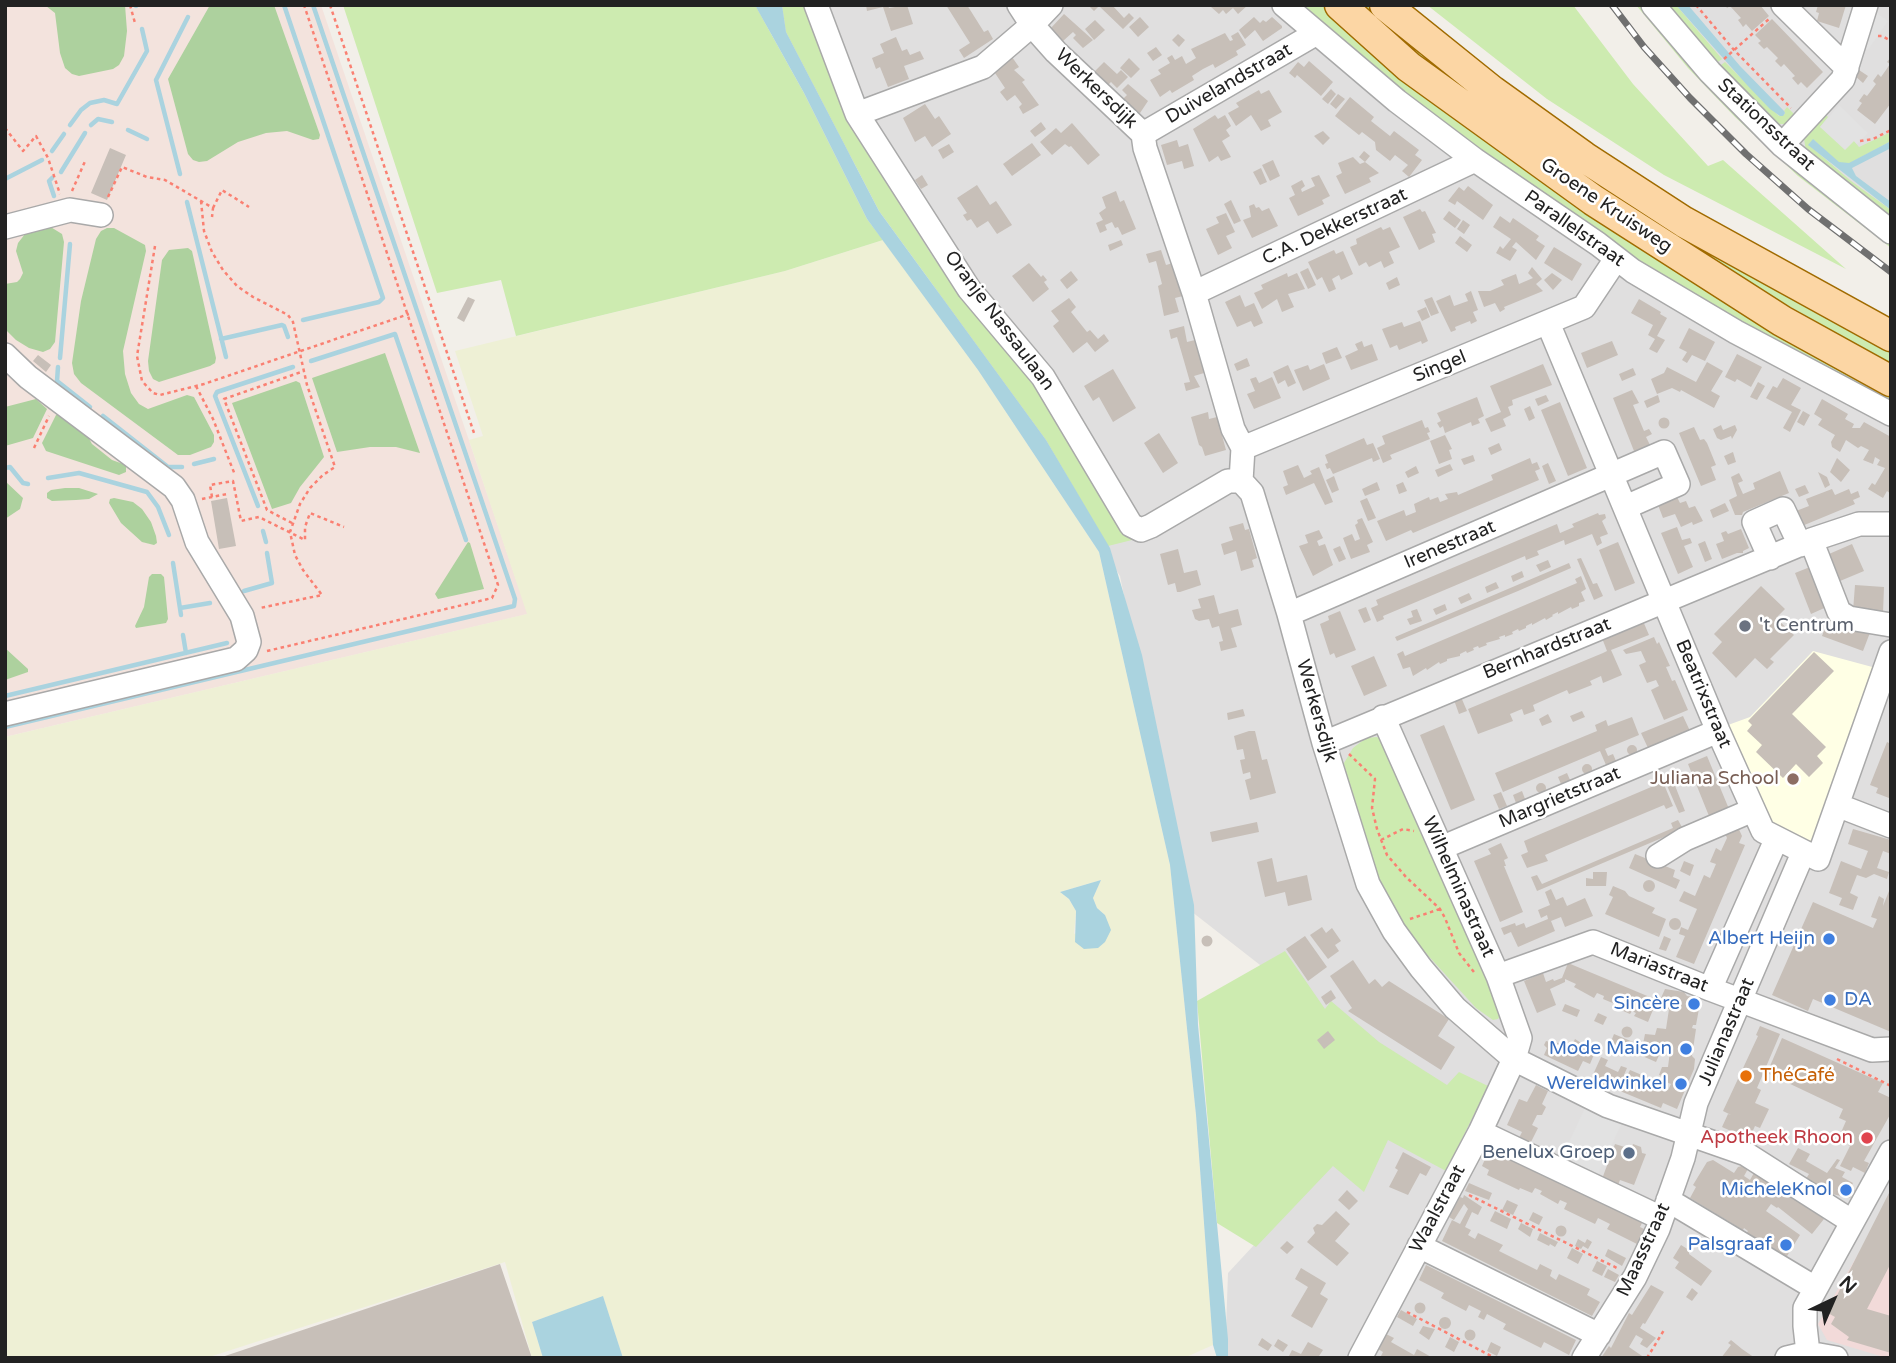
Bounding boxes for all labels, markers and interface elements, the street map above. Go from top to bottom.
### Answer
street label: Duivelandstraat [1162,39,1296,129]
street label: Werkersdijk [1050,44,1142,134]
street label: Stationsstraat [1712,74,1820,176]
street label: Groene Kruisweg [1536,154,1676,258]
street label: C.A. Dekkerstraat [1259,183,1411,271]
street label: Parallelstraat [1519,186,1629,272]
street label: Oranje Nassaulaan [939,247,1059,395]
street label: Singel [1410,346,1470,388]
street label: Irenestraat [1401,516,1499,574]
street label: Bernhardstraat [1480,613,1614,685]
place label: 't Centrum [1759,615,1854,637]
marker: 't Centrum [1737,618,1753,634]
street label: Beatrixstraat [1670,636,1736,752]
street label: Werkersdijk [1290,657,1342,765]
street label: Margrietstraat [1496,762,1624,834]
place label: Juliana School [1650,768,1779,790]
marker: Juliana School [1785,771,1801,787]
street label: Wilhelminastraat [1417,813,1499,961]
place label: Albert Heijn [1708,928,1815,950]
marker: Albert Heijn [1821,931,1837,947]
street label: Mariastraat [1607,938,1711,998]
street label: Julianastraat [1694,975,1760,1089]
place label: DA [1844,989,1872,1011]
marker: DA [1822,992,1838,1008]
place label: Sincère [1614,993,1680,1015]
marker: Sincère [1686,996,1702,1012]
place label: Mode Maison [1549,1038,1672,1060]
marker: Mode Maison [1678,1041,1694,1057]
place label: ThéCafé [1760,1065,1835,1087]
marker: ThéCafé [1738,1068,1754,1084]
place label: Wereldwinkel [1546,1073,1667,1095]
marker: Wereldwinkel [1673,1076,1689,1092]
place label: Apotheek Rhoon [1700,1127,1853,1149]
marker: Apotheek Rhoon [1859,1130,1875,1146]
place label: Benelux Groep [1482,1142,1615,1164]
marker: Benelux Groep [1621,1145,1637,1161]
street label: Waalstraat [1405,1161,1471,1257]
place label: MicheleKnol [1721,1179,1832,1201]
marker: MicheleKnol [1838,1182,1854,1198]
street label: Maasstraat [1612,1200,1676,1300]
place label: Palsgraaf [1688,1234,1772,1256]
marker: Palsgraaf [1778,1237,1794,1253]
north arrow [1798,1265,1868,1335]
text: N [1834,1272,1861,1298]

